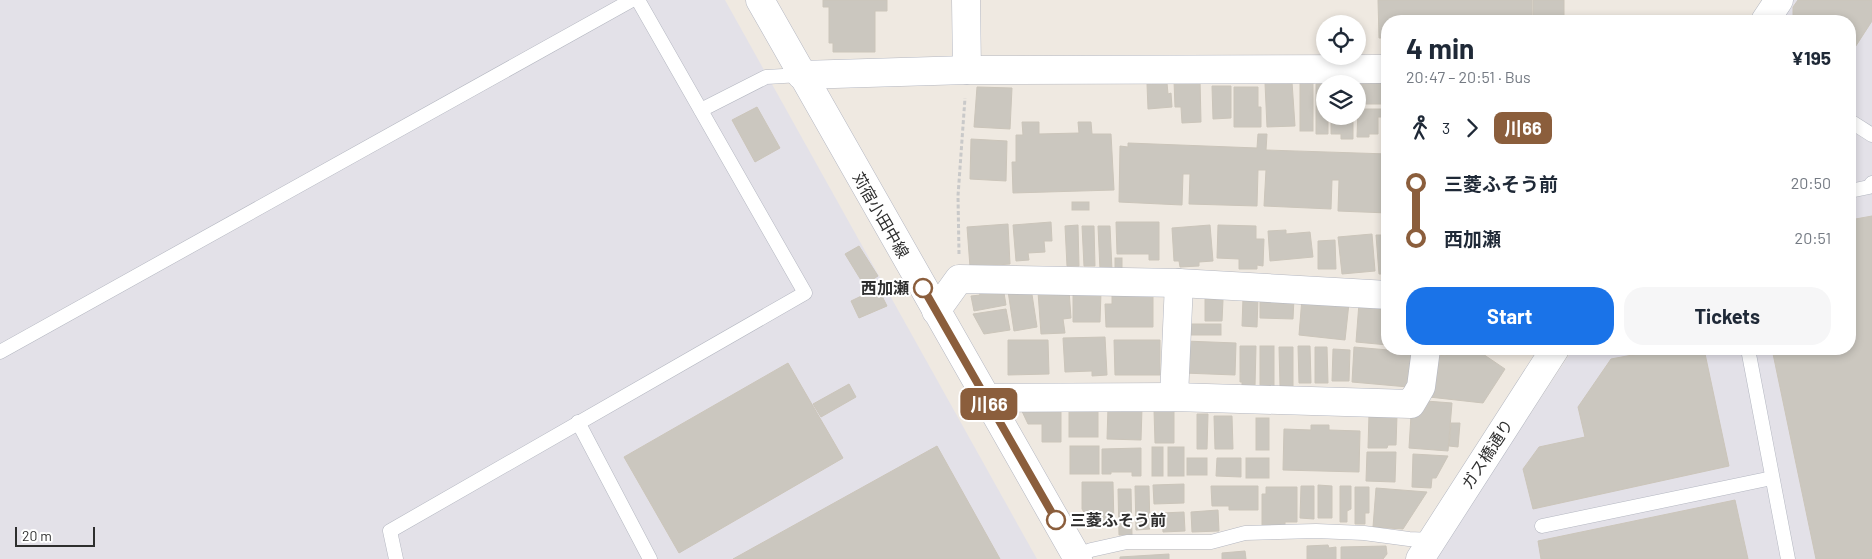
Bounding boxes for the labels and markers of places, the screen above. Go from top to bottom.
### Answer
place label: 西加瀬 [861,278,909,297]
marker: 西加瀬 [913,278,933,298]
marker: 三菱ふそう前 [1046,510,1066,530]
place label: 三菱ふそう前 [1070,510,1166,529]

